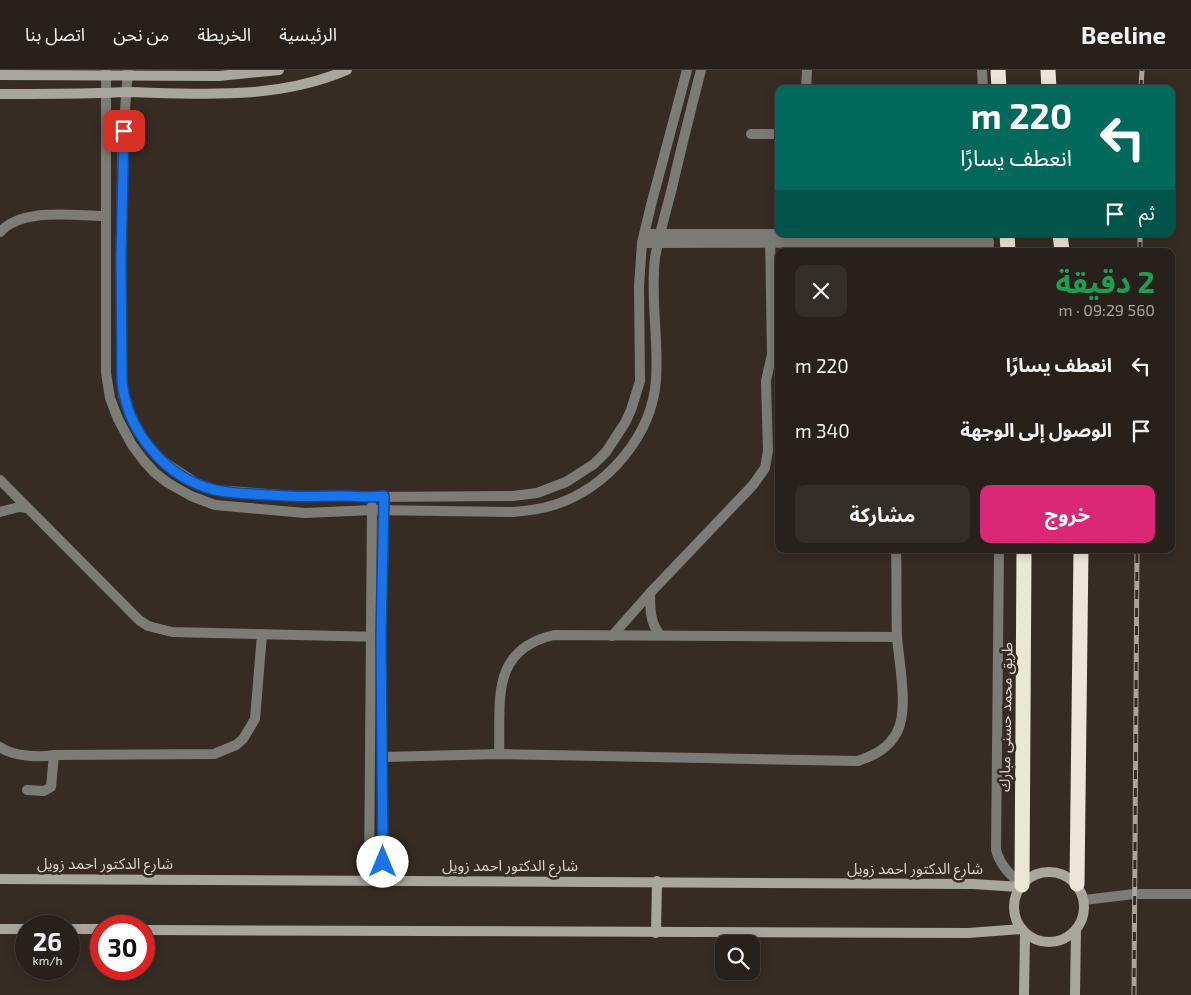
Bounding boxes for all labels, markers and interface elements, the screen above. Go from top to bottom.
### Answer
text: Beeline [1081,20,1166,49]
text: اتصل بنا [25,23,85,45]
text: من نحن [113,23,169,45]
text: الخريطة [197,23,251,45]
text: الرئيسية [279,23,337,45]
text: 220 m [971,94,1072,136]
icon: left [1090,105,1155,170]
pin [103,110,145,152]
icon: arrive [110,117,138,145]
text: انعطف يسارًا [960,144,1072,170]
icon: arrive [1101,200,1129,228]
text: ثم [1139,201,1155,224]
text: 2 دقيقة [1056,263,1155,299]
button: close [795,265,847,317]
text: 560 m · 09:29 [1058,300,1155,319]
icon: left [1127,352,1155,380]
text: انعطف يسارًا [1006,353,1112,376]
text: 220 m [795,354,849,377]
icon: arrive [1127,417,1155,445]
text: الوصول إلى الوجهة [960,418,1112,441]
text: 340 m [795,419,850,442]
button: مشاركة [795,485,970,543]
button: خروج [980,485,1155,543]
street label: طريق محمد حسنى مبارك [995,642,1017,792]
position arrow [356,835,408,887]
street label: شارع الدكتور احمد زويل [37,854,173,876]
street label: شارع الدكتور احمد زويل [442,856,578,878]
street label: شارع الدكتور احمد زويل [847,859,983,881]
speed limit sign: 30 [90,915,155,980]
text: 26 [33,926,62,956]
map controls [715,935,760,980]
button: search [715,935,760,980]
text: km/h [33,953,62,967]

